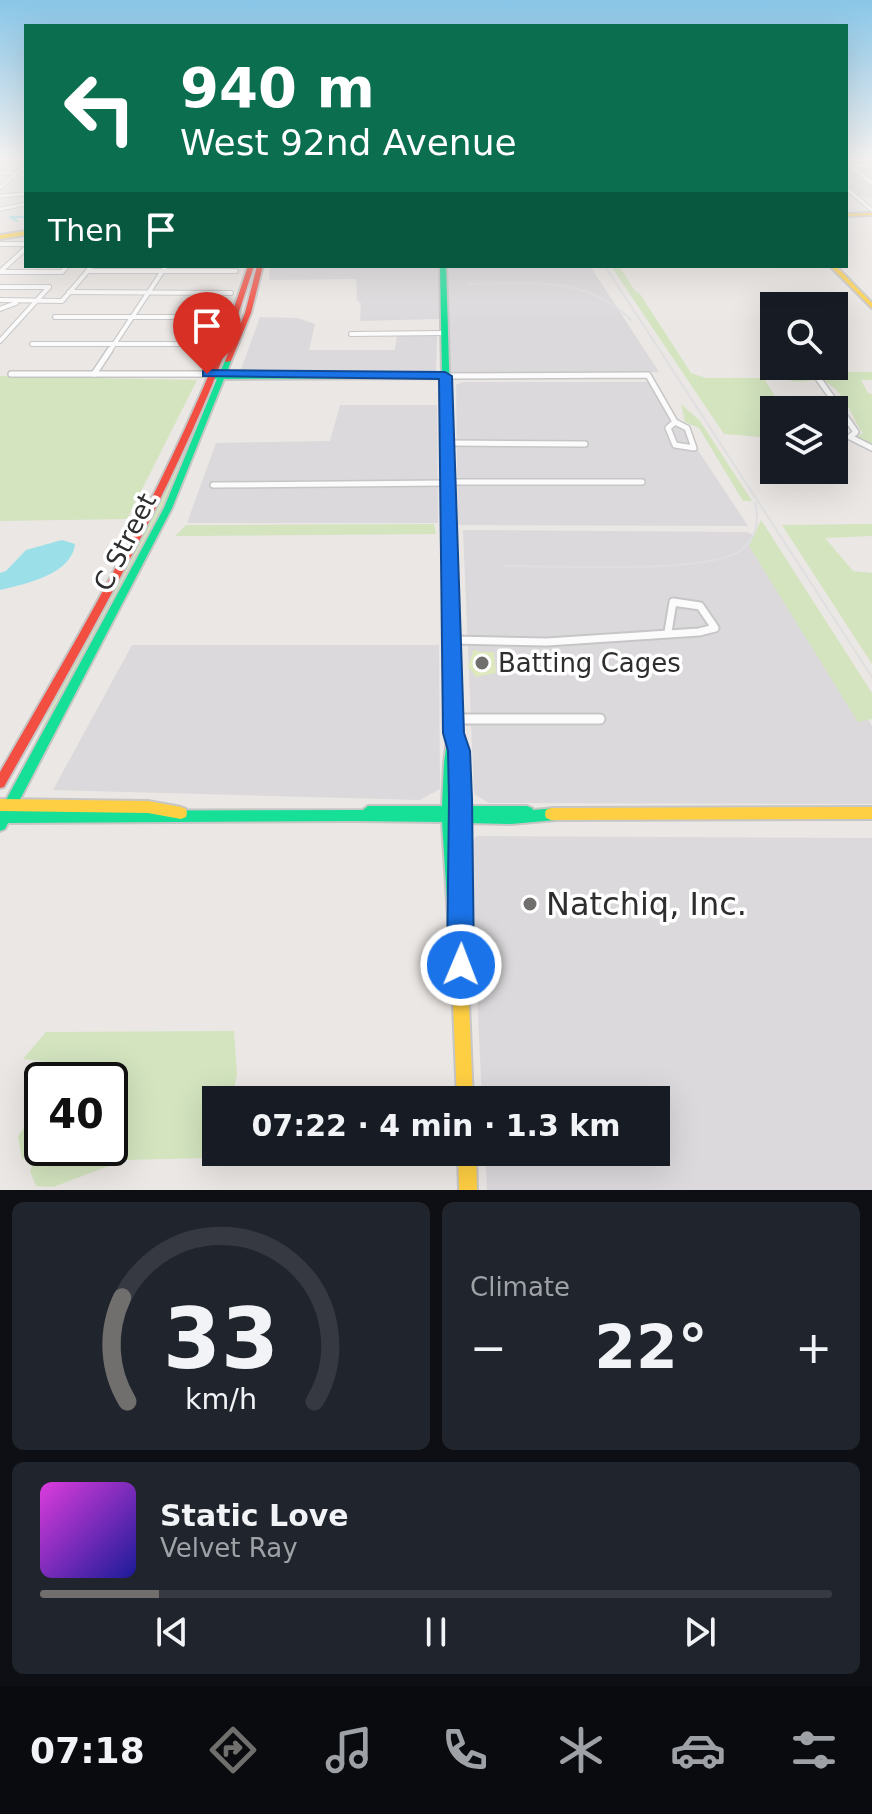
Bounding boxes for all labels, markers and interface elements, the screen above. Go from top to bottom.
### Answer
text: 940 m [180,55,375,120]
icon: left [48,56,152,160]
text: West 92nd Avenue [180,122,517,163]
icon: arrive [139,208,183,252]
text: Then [48,213,123,248]
pin [173,292,241,374]
map controls [760,292,848,484]
button: search [760,292,848,380]
icon: arrive [185,304,229,348]
button: layers [760,396,848,484]
street label: C Street [88,488,162,596]
place label: Batting Cages [498,648,681,678]
marker: Batting Cages [473,654,491,672]
place label: Natchiq, Inc. [546,885,747,923]
marker: Natchiq, Inc. [521,895,539,913]
position arrow [419,923,503,1007]
speed limit sign: 40 [24,1062,128,1166]
text: 07:22 · 4 min · 1.3 km [251,1108,621,1143]
text: Climate [470,1272,570,1302]
text: 33 [163,1291,279,1388]
text: 22° [594,1312,708,1382]
text: − [470,1322,507,1373]
text: + [795,1322,832,1373]
text: km/h [185,1382,257,1416]
text: Static Love [160,1498,349,1533]
text: Velvet Ray [160,1533,298,1563]
icon: previous [150,1610,194,1654]
icon: pause [414,1610,458,1654]
icon: next [678,1610,722,1654]
icon: directions [205,1722,261,1778]
icon: music [321,1722,377,1778]
icon: phone [437,1722,493,1778]
icon: climate [553,1722,609,1778]
icon: car [670,1722,726,1778]
icon: filters [786,1722,842,1778]
text: 07:18 [30,1730,145,1771]

